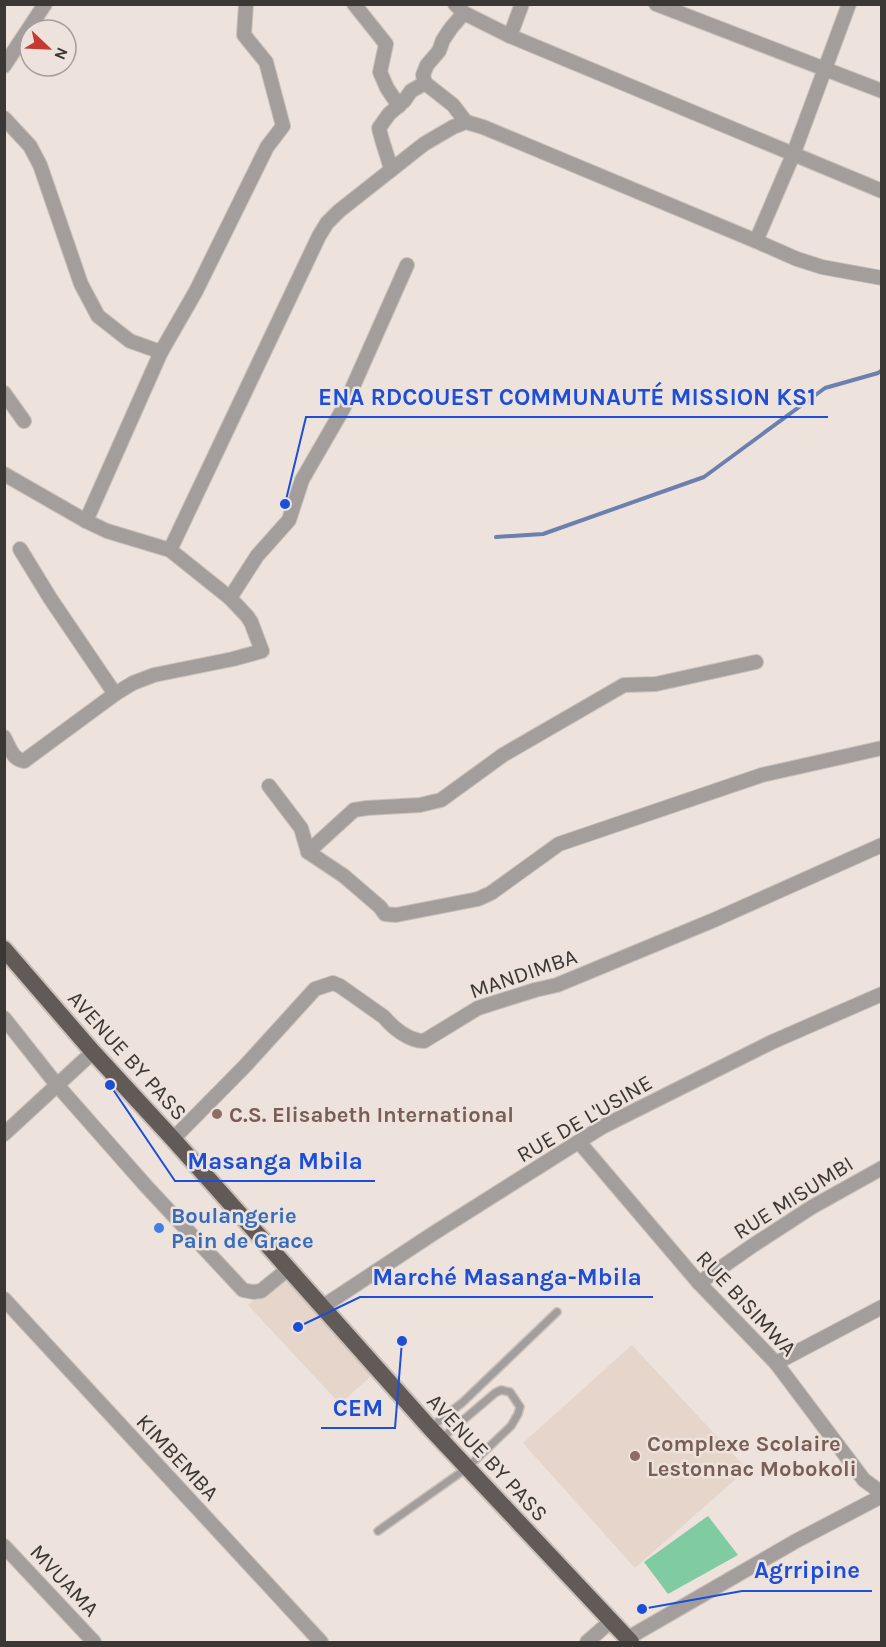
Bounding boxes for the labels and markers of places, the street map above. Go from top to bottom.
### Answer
callout: ENA RDCOUEST COMMUNAUTÉ MISSION KS1 [306,375,828,417]
place label: C.S. Elisabeth International [229,1102,514,1128]
marker: C.S. Elisabeth International [210,1107,224,1121]
callout: Masanga Mbila [175,1139,375,1181]
place label: Boulangerie Pain de Grace [171,1203,314,1254]
marker: Boulangerie Pain de Grace [152,1221,166,1235]
callout: Marché Masanga-Mbila [360,1255,653,1297]
callout: CEM [321,1386,395,1428]
place label: Complexe Scolaire Lestonnac Mobokoli [647,1431,857,1482]
marker: Complexe Scolaire Lestonnac Mobokoli [628,1449,642,1463]
callout: Agrripine [742,1549,872,1591]

